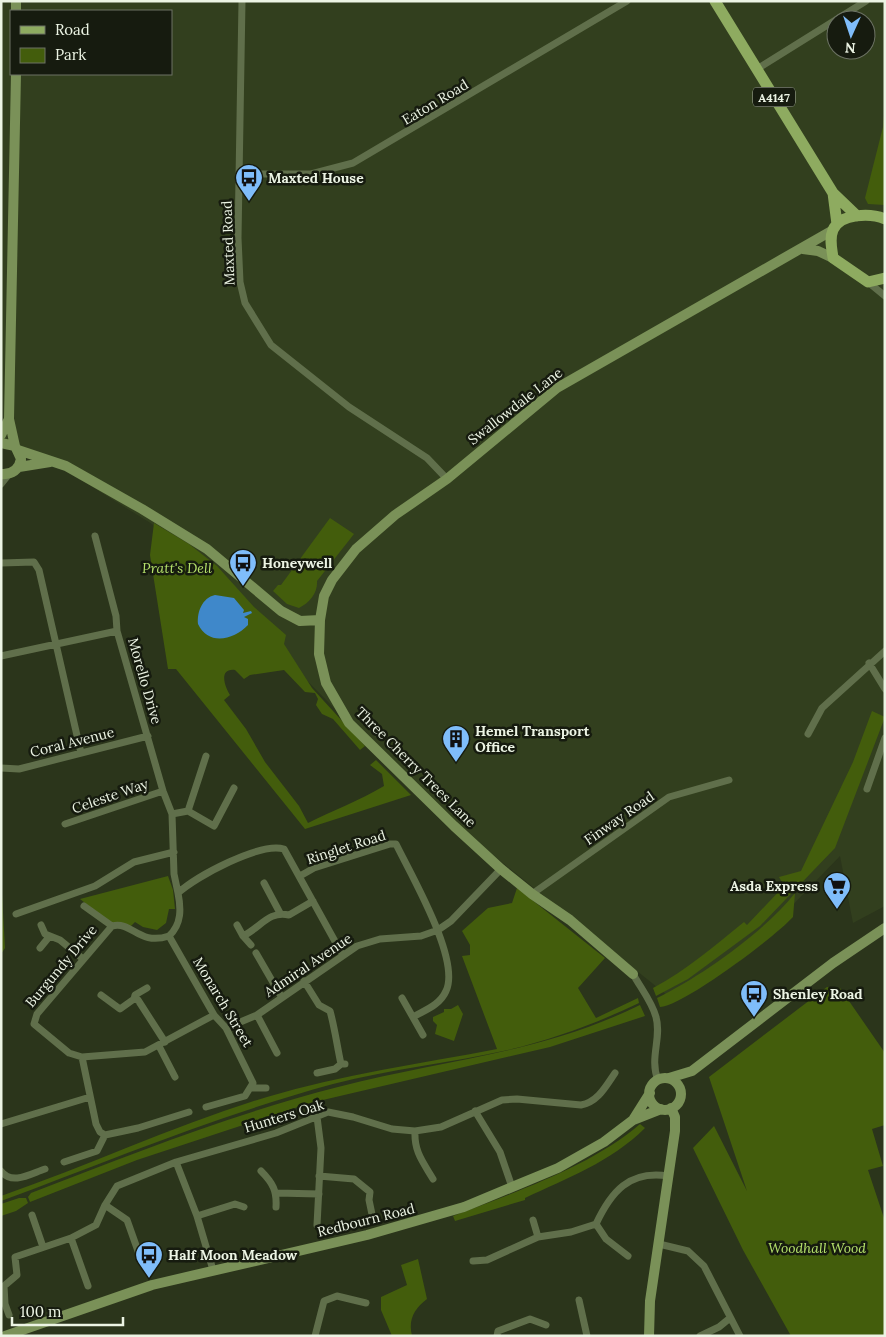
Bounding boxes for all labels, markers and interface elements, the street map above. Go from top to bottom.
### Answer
legend [10,10,172,75]
north arrow [826,10,876,60]
text: Road [55,20,90,39]
text: N [844,39,856,57]
text: Park [55,45,86,64]
street label: Eaton Road [399,75,471,129]
road number: A4147 [753,88,795,106]
bus stop icon: Maxted House [234,163,264,202]
place label: Maxted House [268,169,364,187]
street label: Maxted Road [218,200,238,286]
street label: Swallowdale Lane [464,363,566,449]
bus stop icon: Honeywell [228,548,258,587]
place label: Honeywell [262,554,333,572]
park label: Pratt's Dell [142,559,212,577]
street label: Morello Drive [124,636,166,727]
street label: Three Cherry Trees Lane [352,703,480,831]
place label: Hemel Transport Office [475,722,590,756]
street label: Coral Avenue [28,723,116,761]
building icon: Hemel Transport Office [441,724,471,763]
street label: Celeste Way [69,774,151,818]
street label: Finway Road [580,787,658,849]
street label: Ringlet Road [304,826,388,868]
supermarket icon: Asda Express [822,871,852,910]
place label: Asda Express [730,877,818,895]
street label: Burgundy Drive [21,921,101,1011]
street label: Admiral Avenue [260,929,356,1001]
street label: Monarch Street [189,954,257,1051]
bus stop icon: Shenley Road [739,979,769,1018]
place label: Shenley Road [773,985,863,1003]
street label: Hunters Oak [242,1095,327,1137]
street label: Redbourn Road [315,1199,417,1241]
park label: Woodhall Wood [768,1239,866,1257]
bus stop icon: Half Moon Meadow [134,1240,164,1279]
place label: Half Moon Meadow [168,1246,298,1264]
scale bar [12,1294,124,1326]
text: 100 m [20,1302,61,1321]

